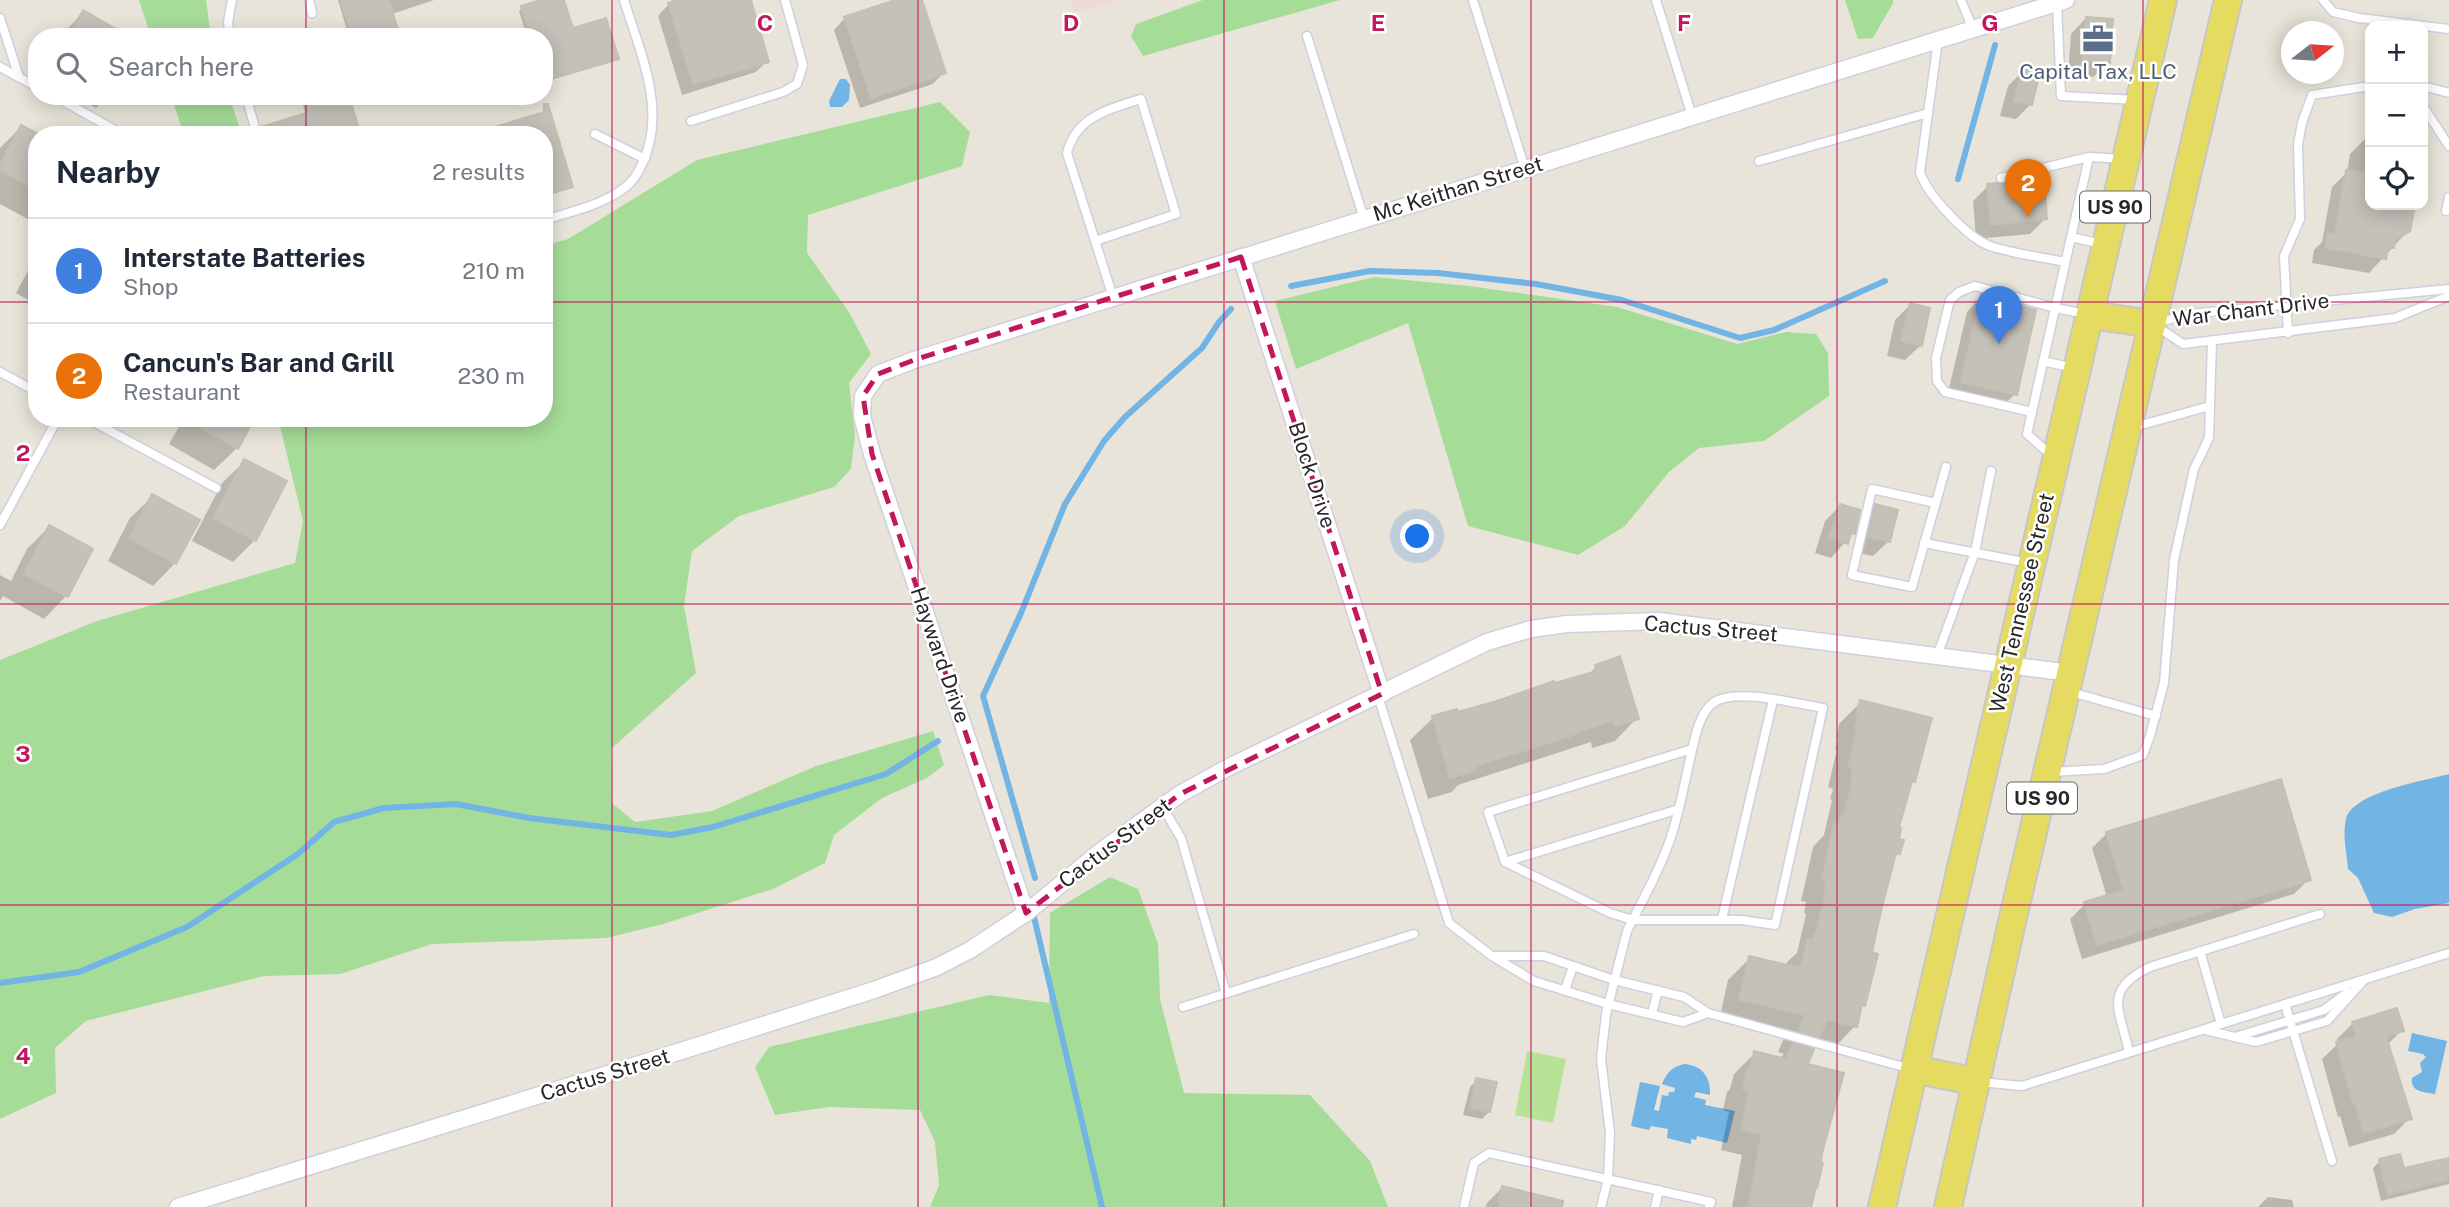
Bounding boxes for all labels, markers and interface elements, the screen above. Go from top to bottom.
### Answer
text: C [757,9,773,36]
text: D [1063,9,1079,36]
text: E [1371,9,1385,36]
text: F [1677,9,1691,36]
text: G [1981,9,1999,36]
north arrow [2281,21,2344,84]
map controls [2365,21,2428,210]
button: + [2365,21,2428,84]
office icon: Capital Tax, LLC [2081,22,2115,56]
search box [28,28,553,105]
icon: search [52,48,90,86]
text: Search here [108,51,254,82]
place label: Capital Tax, LLC [2019,59,2177,84]
button: − [2365,84,2428,147]
button: locate [2365,147,2428,210]
street label: Mc Keithan Street [1370,151,1546,226]
text: Nearby [56,154,160,190]
text: 2 results [432,158,525,185]
pin: 2 [2005,159,2051,217]
road number: US 90 [2080,192,2150,223]
text: Interstate Batteries [123,242,366,273]
text: 1 [74,257,84,284]
text: 210 m [462,257,525,284]
text: Shop [123,273,178,300]
pin: 1 [1976,286,2022,344]
street label: War Chant Drive [2171,288,2331,332]
text: Cancun's Bar and Grill [123,347,395,378]
text: 2 [72,362,86,389]
text: 230 m [457,362,525,389]
text: Restaurant [123,378,241,405]
street label: Block Drive [1284,419,1341,531]
text: 2 [16,439,30,466]
street label: West Tennessee Street [1984,491,2059,715]
your location [1400,519,1434,553]
street label: Hayward Drive [905,583,975,726]
street label: Cactus Street [1643,610,1779,647]
text: 3 [15,740,31,767]
road number: US 90 [2007,782,2077,814]
street label: Cactus Street [1054,792,1176,893]
text: 4 [15,1042,31,1069]
street label: Cactus Street [537,1043,673,1106]

